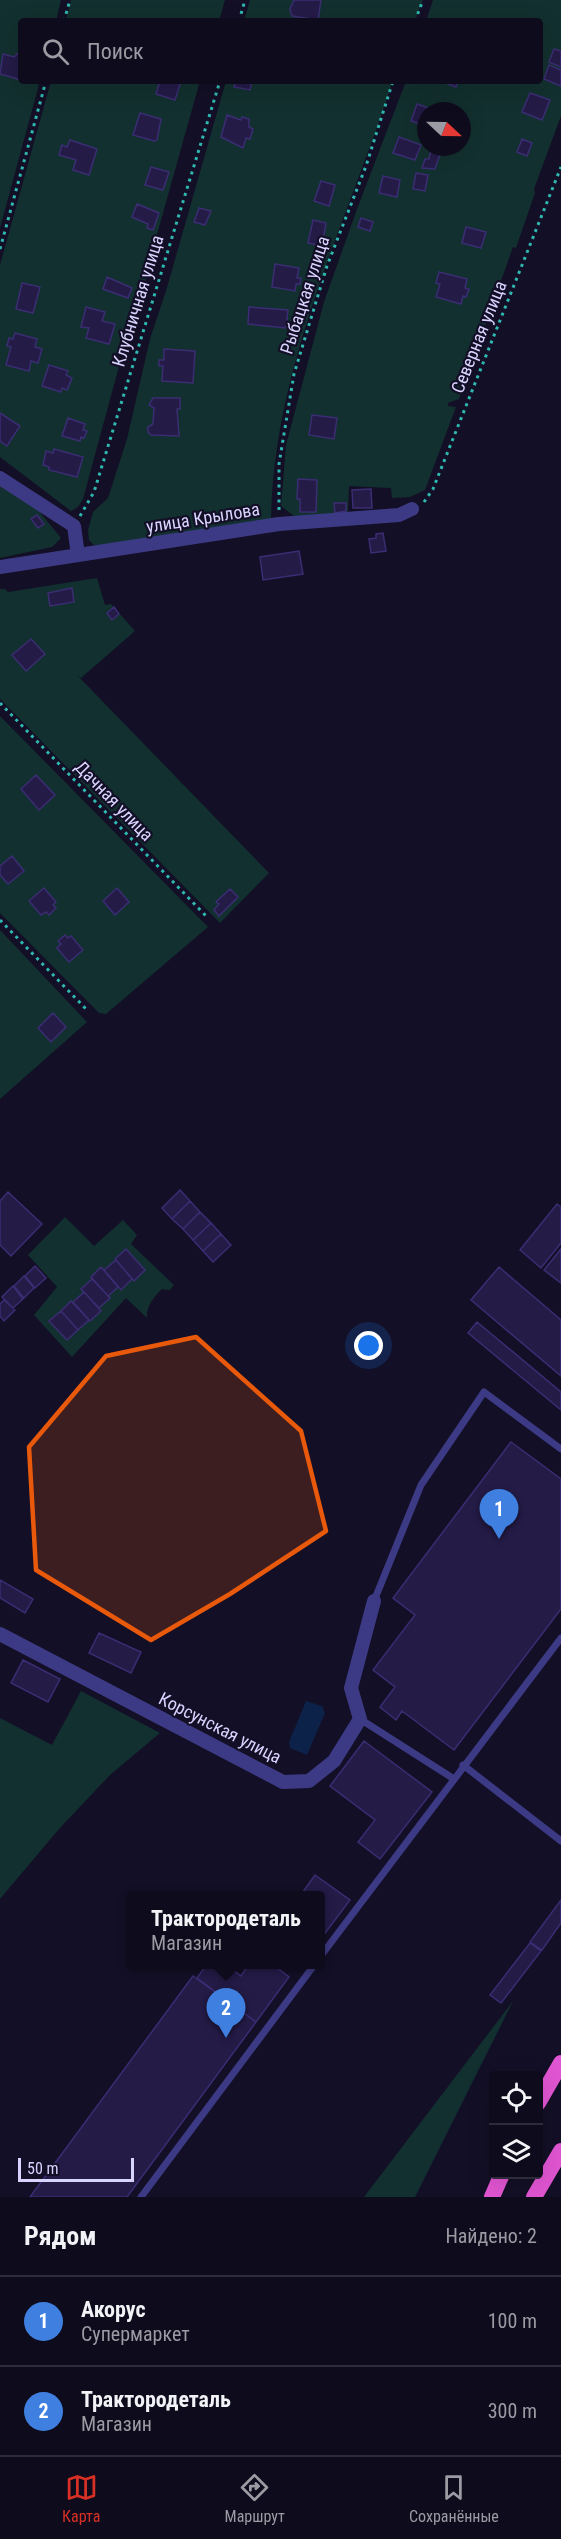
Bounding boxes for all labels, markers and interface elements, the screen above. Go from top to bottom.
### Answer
search box [18,18,543,84]
icon: search [39,35,72,68]
text: Поиск [87,39,144,64]
north arrow [417,102,471,156]
street label: Клубничная улица [108,233,168,369]
street label: Рыбацкая улица [276,233,333,356]
street label: Северная улица [446,278,511,396]
street label: улица Крылова [145,498,261,537]
street label: Дачная улица [71,756,158,845]
your location [354,1331,383,1360]
pin: 1 [480,1490,518,1539]
street label: Корсунская улица [155,1688,285,1767]
popup [127,1891,325,1969]
text: Трактородеталь [151,1906,301,1931]
text: Магазин [151,1931,222,1955]
pin: 2 [206,1988,246,2038]
map controls [489,2071,543,2179]
button: locate [489,2071,543,2125]
button: layers [489,2125,543,2179]
scale bar [18,2155,134,2182]
text: 50 m [27,2159,59,2178]
text: Рядом [24,2221,96,2251]
text: Найдено: 2 [445,2224,537,2248]
text: Акорус [81,2297,146,2322]
text: 1 [38,2309,49,2333]
text: 100 m [488,2309,537,2333]
text: Супермаркет [81,2322,190,2346]
text: Трактородеталь [81,2387,231,2412]
text: 2 [38,2399,49,2423]
text: 300 m [488,2399,537,2423]
text: Магазин [81,2412,152,2436]
tab: Карта [62,2471,100,2526]
tab: Маршрут [225,2471,285,2526]
tab: Сохранённые [409,2471,499,2526]

